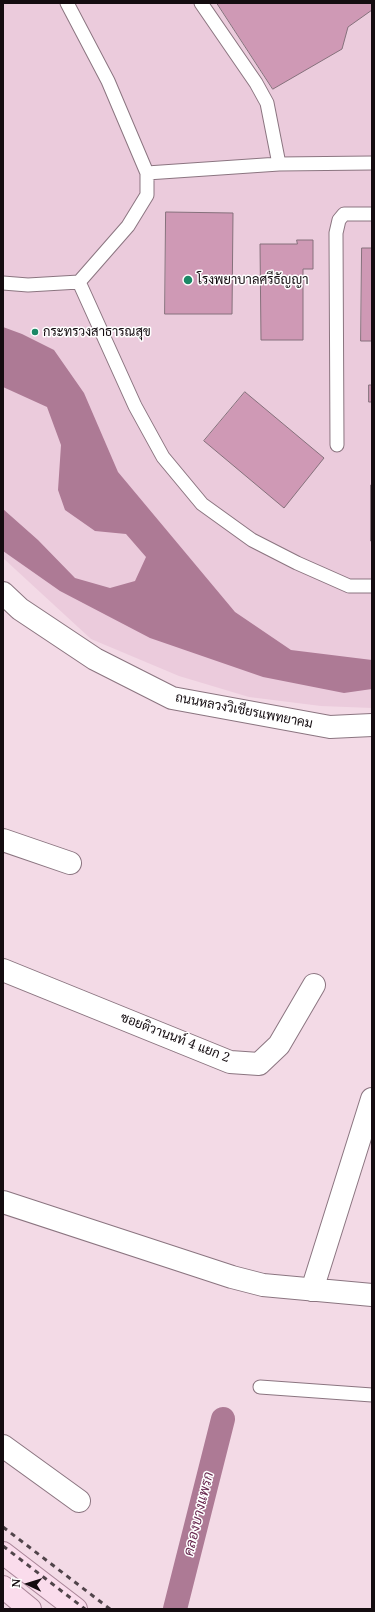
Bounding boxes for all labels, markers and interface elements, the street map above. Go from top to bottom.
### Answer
place label: โรงพยาบาลศรีธัญญา [197,272,309,288]
marker: โรงพยาบาลศรีธัญญา [182,274,194,286]
place label: กระทรวงสาธารณสุข [43,324,151,340]
marker: กระทรวงสาธารณสุข [30,327,40,337]
street label: ถนนหลวงวิเชียรแพทยาคม [174,690,314,732]
street label: ซอยติวานนท์ 4 แยก 2 [118,1010,232,1066]
water label: คลองบางแพรก [180,1470,218,1558]
north arrow [8,1564,48,1604]
text: N [8,1578,23,1588]

